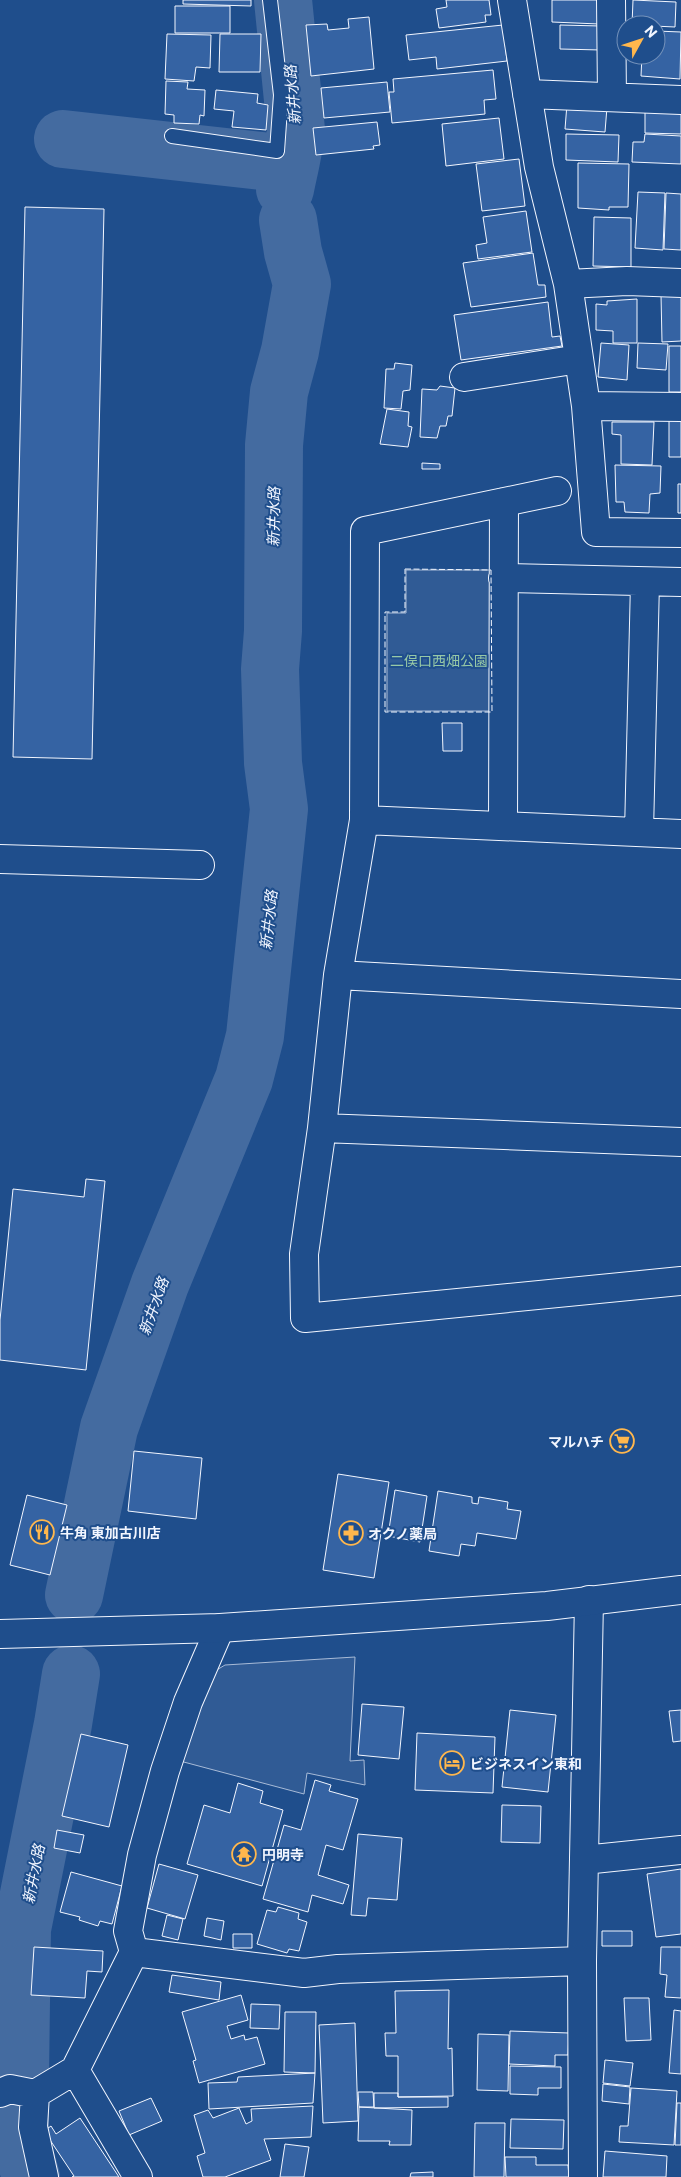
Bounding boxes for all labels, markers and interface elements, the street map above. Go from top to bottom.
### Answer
north arrow [616,15,666,65]
text: N [641,22,661,41]
water label: 新井水路 [280,62,304,126]
water label: 新井水路 [263,485,283,547]
park label: 二俣口西畑公園 [390,652,488,669]
water label: 新井水路 [256,887,280,951]
water label: 新井水路 [134,1273,172,1337]
supermarket icon: マルハチ [609,1428,635,1454]
place label: マルハチ [548,1433,604,1450]
restaurant icon: 牛角 東加古川店 [29,1519,55,1545]
pharmacy icon: オクノ薬局 [338,1520,364,1546]
place label: 牛角 東加古川店 [60,1524,161,1541]
place label: オクノ薬局 [368,1525,437,1542]
hotel icon: ビジネスイン東和 [439,1750,465,1776]
place label: ビジネスイン東和 [470,1755,582,1772]
water label: 新井水路 [18,1841,48,1905]
temple icon: 円明寺 [231,1841,257,1867]
place label: 円明寺 [262,1846,304,1863]

